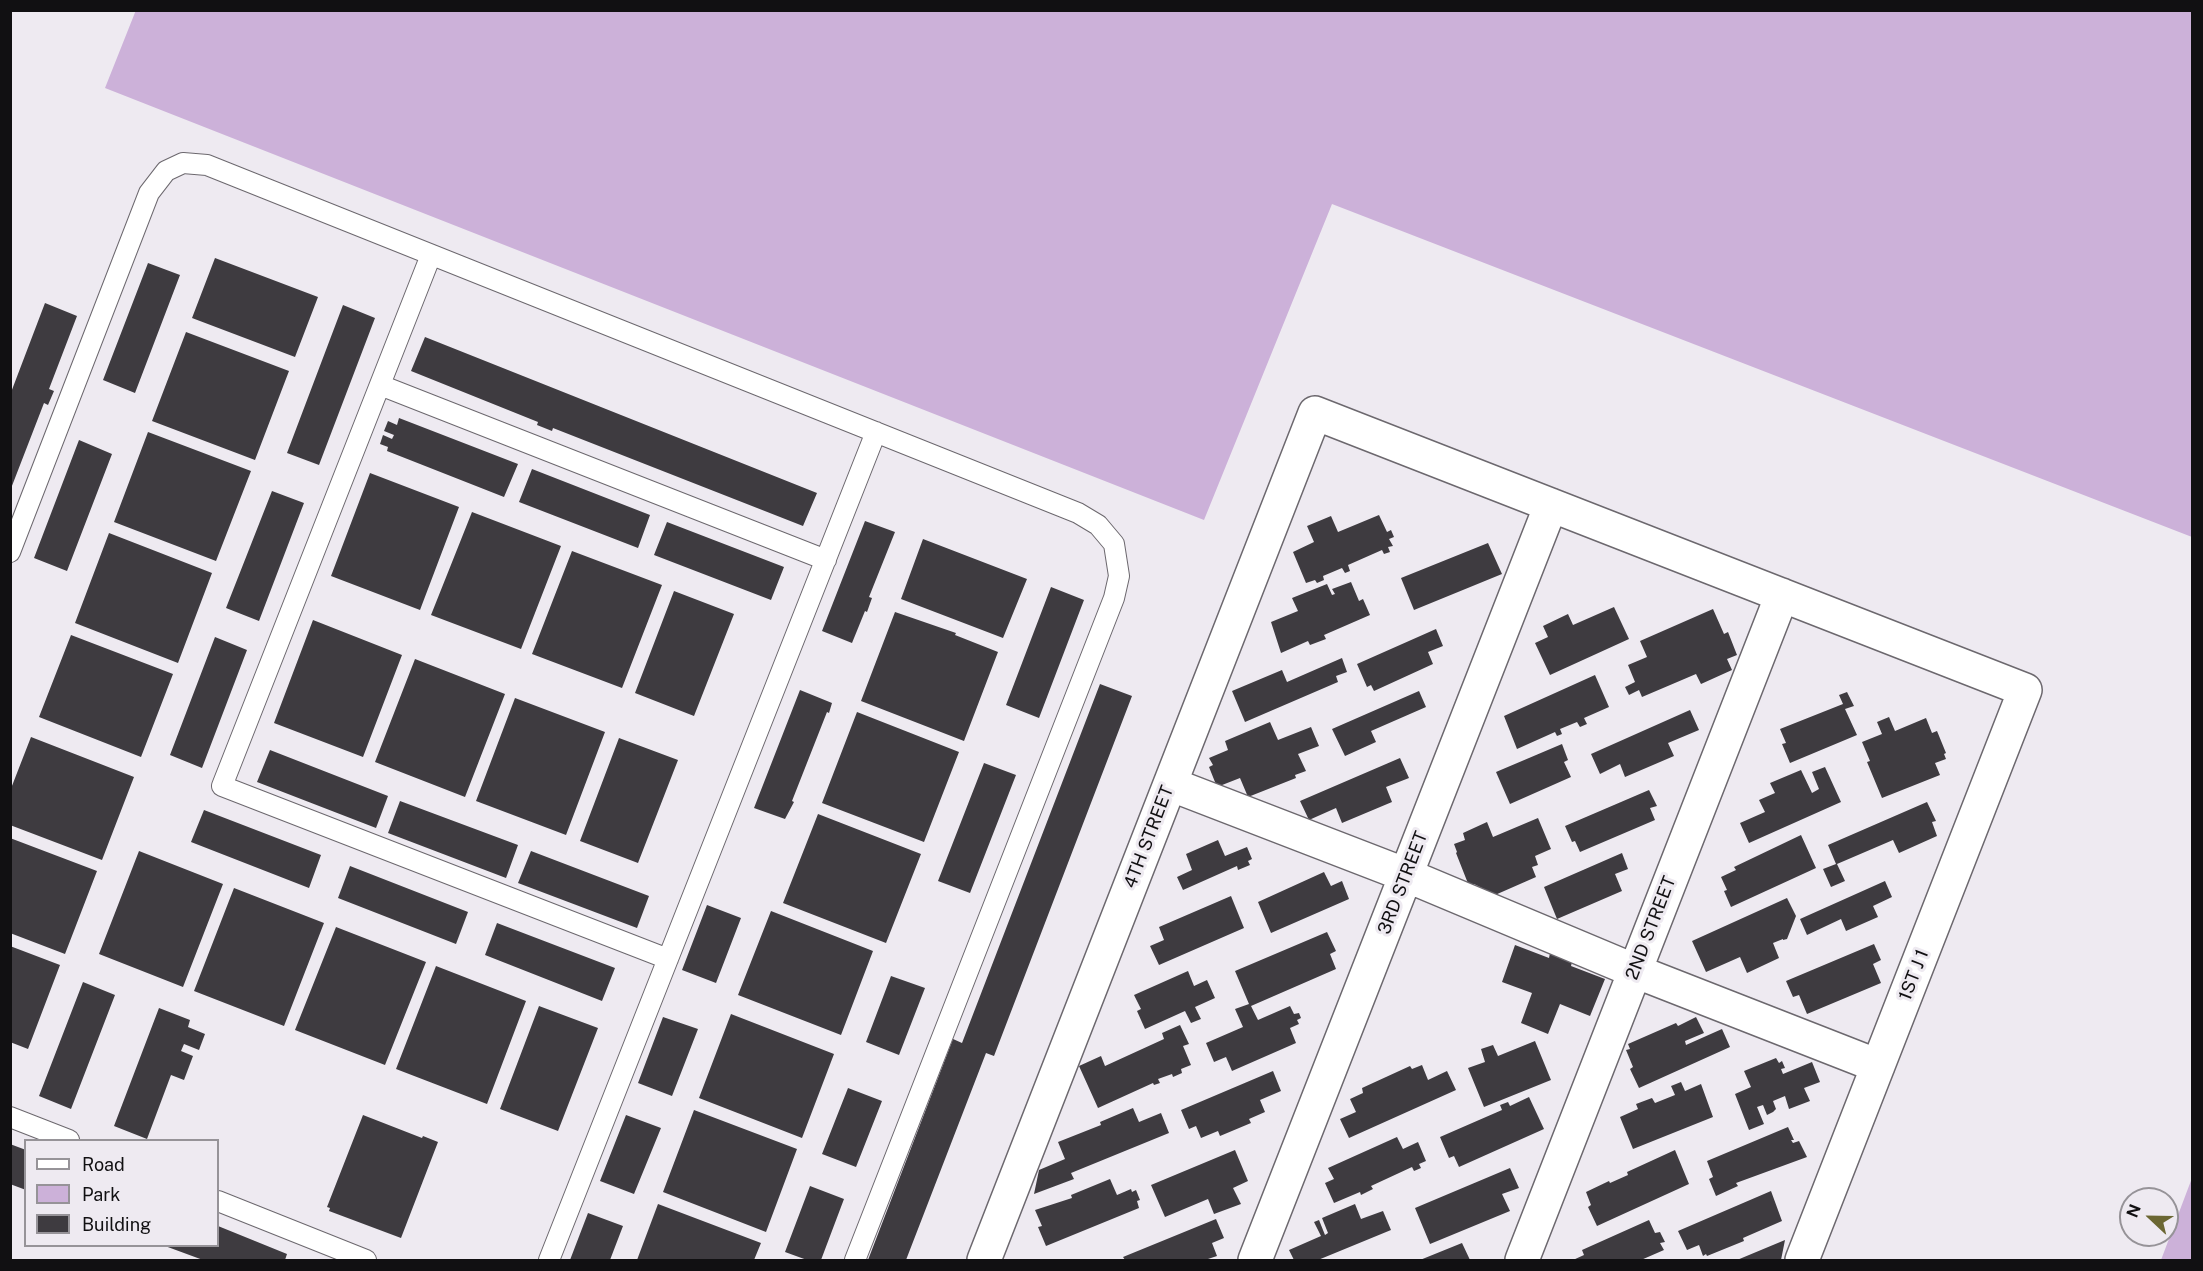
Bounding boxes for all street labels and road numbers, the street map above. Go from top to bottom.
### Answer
street label: 4TH STREET [1120,783,1178,891]
street label: 3RD STREET [1373,829,1433,937]
street label: 2ND STREET [1621,873,1681,983]
street label: 1ST J 1 [1894,946,1934,1004]

